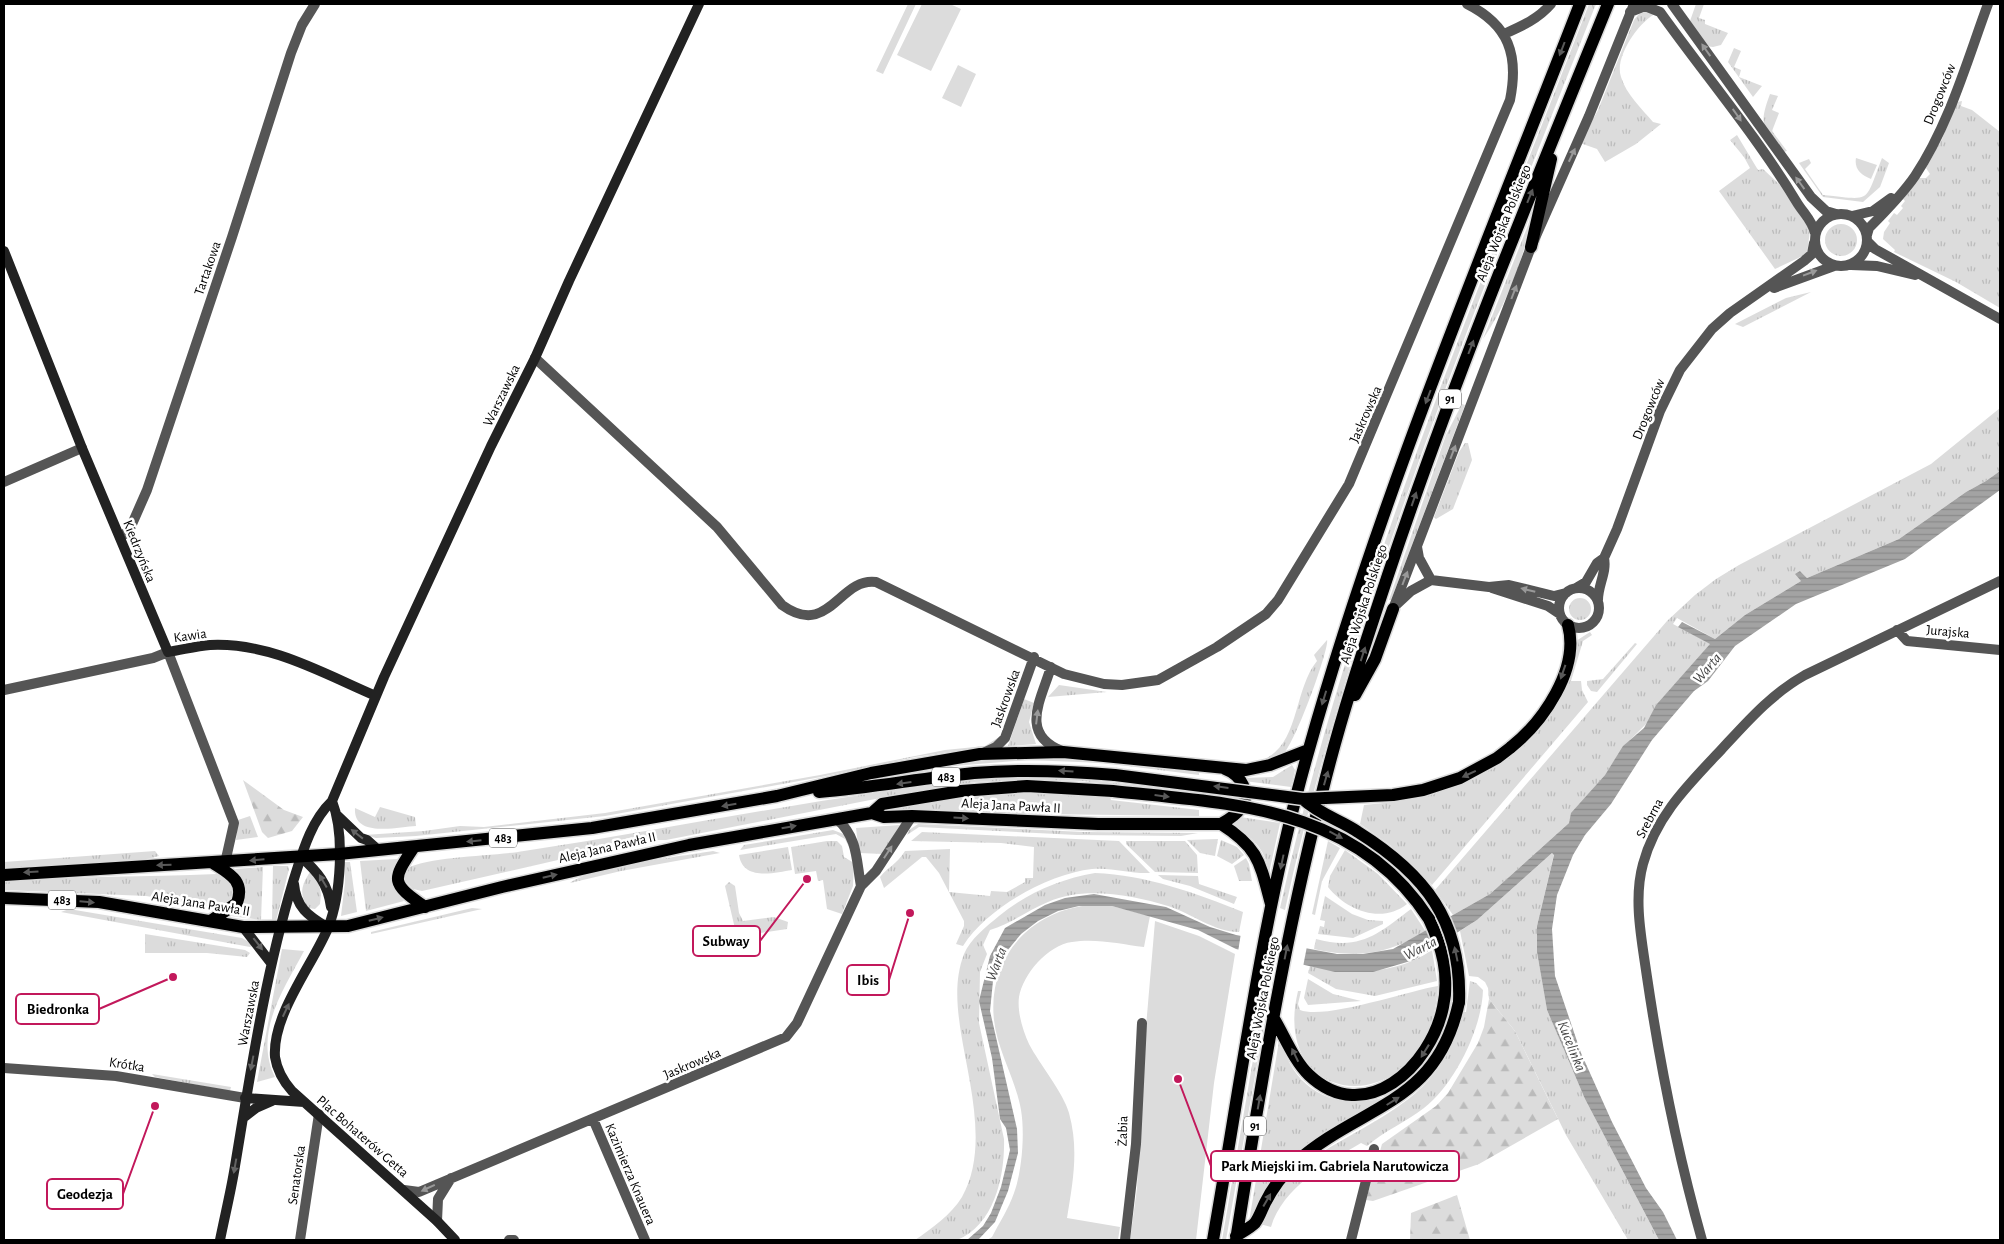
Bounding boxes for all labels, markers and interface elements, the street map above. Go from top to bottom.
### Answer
one-way arrow [1558,42,1566,57]
one-way arrow [1701,44,1711,57]
street label: Drogowców [1921,61,1959,127]
one-way arrow [1732,108,1742,121]
one-way arrow [1568,148,1576,162]
street label: Aleja Wojska Polskiego [1474,163,1534,284]
one-way arrow [1795,176,1805,190]
one-way arrow [1526,188,1534,203]
street label: Tartakowa [192,239,224,297]
one-way arrow [1803,269,1818,277]
one-way arrow [1511,284,1519,299]
one-way arrow [1467,339,1475,354]
street label: Warszawska [481,362,523,429]
street label: Drogowców [1630,376,1668,442]
street label: Jaskrowska [1347,383,1385,445]
road number: 91 [1439,389,1461,408]
one-way arrow [1424,390,1432,404]
one-way arrow [1449,444,1457,459]
one-way arrow [1411,492,1418,507]
street label: Kiedrzyńska [120,518,158,585]
street label: Aleja Wojska Polskiego [1338,543,1390,666]
one-way arrow [1402,570,1409,585]
one-way arrow [1520,586,1535,594]
street label: Jurajska [1926,623,1971,641]
street label: Kawia [173,627,208,645]
one-way arrow [1360,646,1367,661]
water label: Warta [1690,650,1724,686]
one-way arrow [1559,665,1567,680]
street label: Jaskrowska [989,667,1023,729]
one-way arrow [1320,690,1328,705]
one-way arrow [1033,708,1041,724]
one-way arrow [1058,767,1074,775]
road number: 483 [932,768,960,786]
one-way arrow [1462,770,1476,778]
one-way arrow [1322,771,1330,786]
one-way arrow [896,779,912,787]
one-way arrow [1212,783,1228,791]
one-way arrow [1154,792,1170,800]
street label: Aleja Jana Pawła II [961,796,1061,816]
street label: Srebrna [1634,796,1666,841]
one-way arrow [721,801,737,809]
one-way arrow [953,814,969,822]
one-way arrow [781,822,797,830]
one-way arrow [350,828,363,839]
road number: 483 [489,828,517,848]
street label: Aleja Jana Pawła II [557,830,657,866]
one-way arrow [1329,831,1343,839]
one-way arrow [466,837,482,845]
one-way arrow [883,846,893,859]
one-way arrow [1277,855,1285,871]
one-way arrow [249,856,265,864]
one-way arrow [156,862,172,870]
one-way arrow [23,869,39,877]
one-way arrow [542,872,557,880]
one-way arrow [319,873,327,888]
street label: Aleja Jana Pawła II [151,889,251,919]
road number: 483 [48,890,76,910]
one-way arrow [80,898,96,906]
one-way arrow [368,915,383,923]
callout: Subway [693,926,760,956]
text: Subway [702,934,750,949]
water label: Warta [1401,934,1439,963]
street label: Aleja Wojska Polskiego [1244,935,1282,1061]
one-way arrow [253,938,264,951]
one-way arrow [1282,944,1290,959]
water label: Warta [983,945,1010,983]
one-way arrow [1452,946,1460,961]
callout: Ibis [847,965,889,995]
text: Ibis [857,973,879,988]
street label: Warszawska [236,978,262,1047]
callout: Biedronka [16,994,99,1024]
text: Biedronka [27,1002,89,1017]
one-way arrow [283,1003,291,1017]
water label: Kucelinka [1555,1019,1588,1073]
one-way arrow [1421,1044,1430,1057]
street label: Jaskrowska [662,1045,723,1082]
one-way arrow [1291,1048,1299,1062]
street label: Krótka [108,1055,146,1075]
one-way arrow [248,1055,256,1071]
street label: Plac Bohaterów Getta [314,1093,411,1181]
one-way arrow [1255,1093,1263,1109]
one-way arrow [1386,1097,1399,1106]
street label: Żabia [1112,1115,1131,1147]
road number: 91 [1244,1116,1266,1136]
street label: Kazimierza Knauera [602,1122,658,1228]
street label: Senatorska [286,1144,308,1206]
callout: Park Miejski im. Gabriela Narutowicza [1211,1151,1459,1181]
one-way arrow [231,1158,239,1174]
text: Park Miejski im. Gabriela Narutowicza [1221,1159,1449,1174]
callout: Geodezja [47,1179,123,1209]
one-way arrow [421,1184,435,1192]
text: Geodezja [57,1187,113,1202]
one-way arrow [1262,1194,1271,1207]

